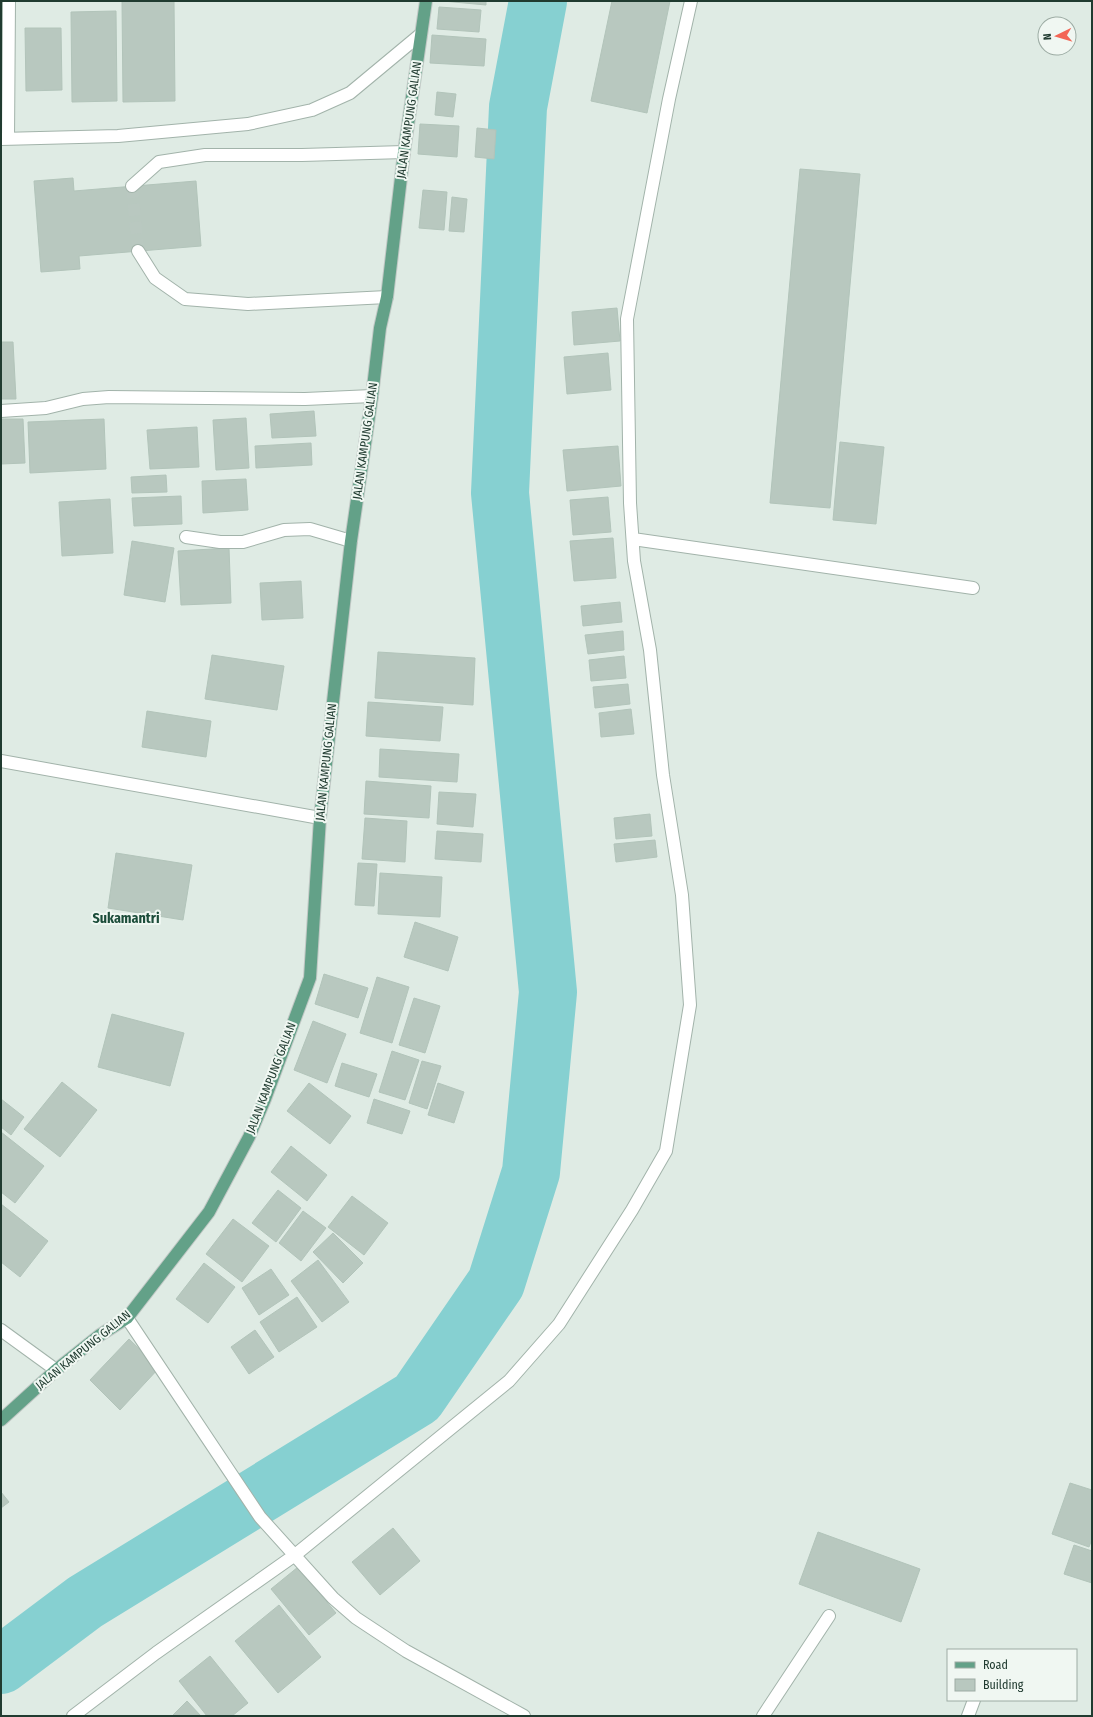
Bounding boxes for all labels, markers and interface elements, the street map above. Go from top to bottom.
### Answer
north arrow [1037,16,1077,56]
text: N [1041,33,1054,41]
street label: JALAN KAMPUNG GALIAN [394,61,424,179]
street label: JALAN KAMPUNG GALIAN [350,382,380,500]
street label: JALAN KAMPUNG GALIAN [313,703,339,821]
district label: Sukamantri [92,910,160,927]
street label: JALAN KAMPUNG GALIAN [243,1020,299,1136]
street label: JALAN KAMPUNG GALIAN [33,1307,133,1393]
legend [947,1649,1077,1701]
text: Road [983,1658,1008,1672]
text: Building [983,1678,1024,1692]

